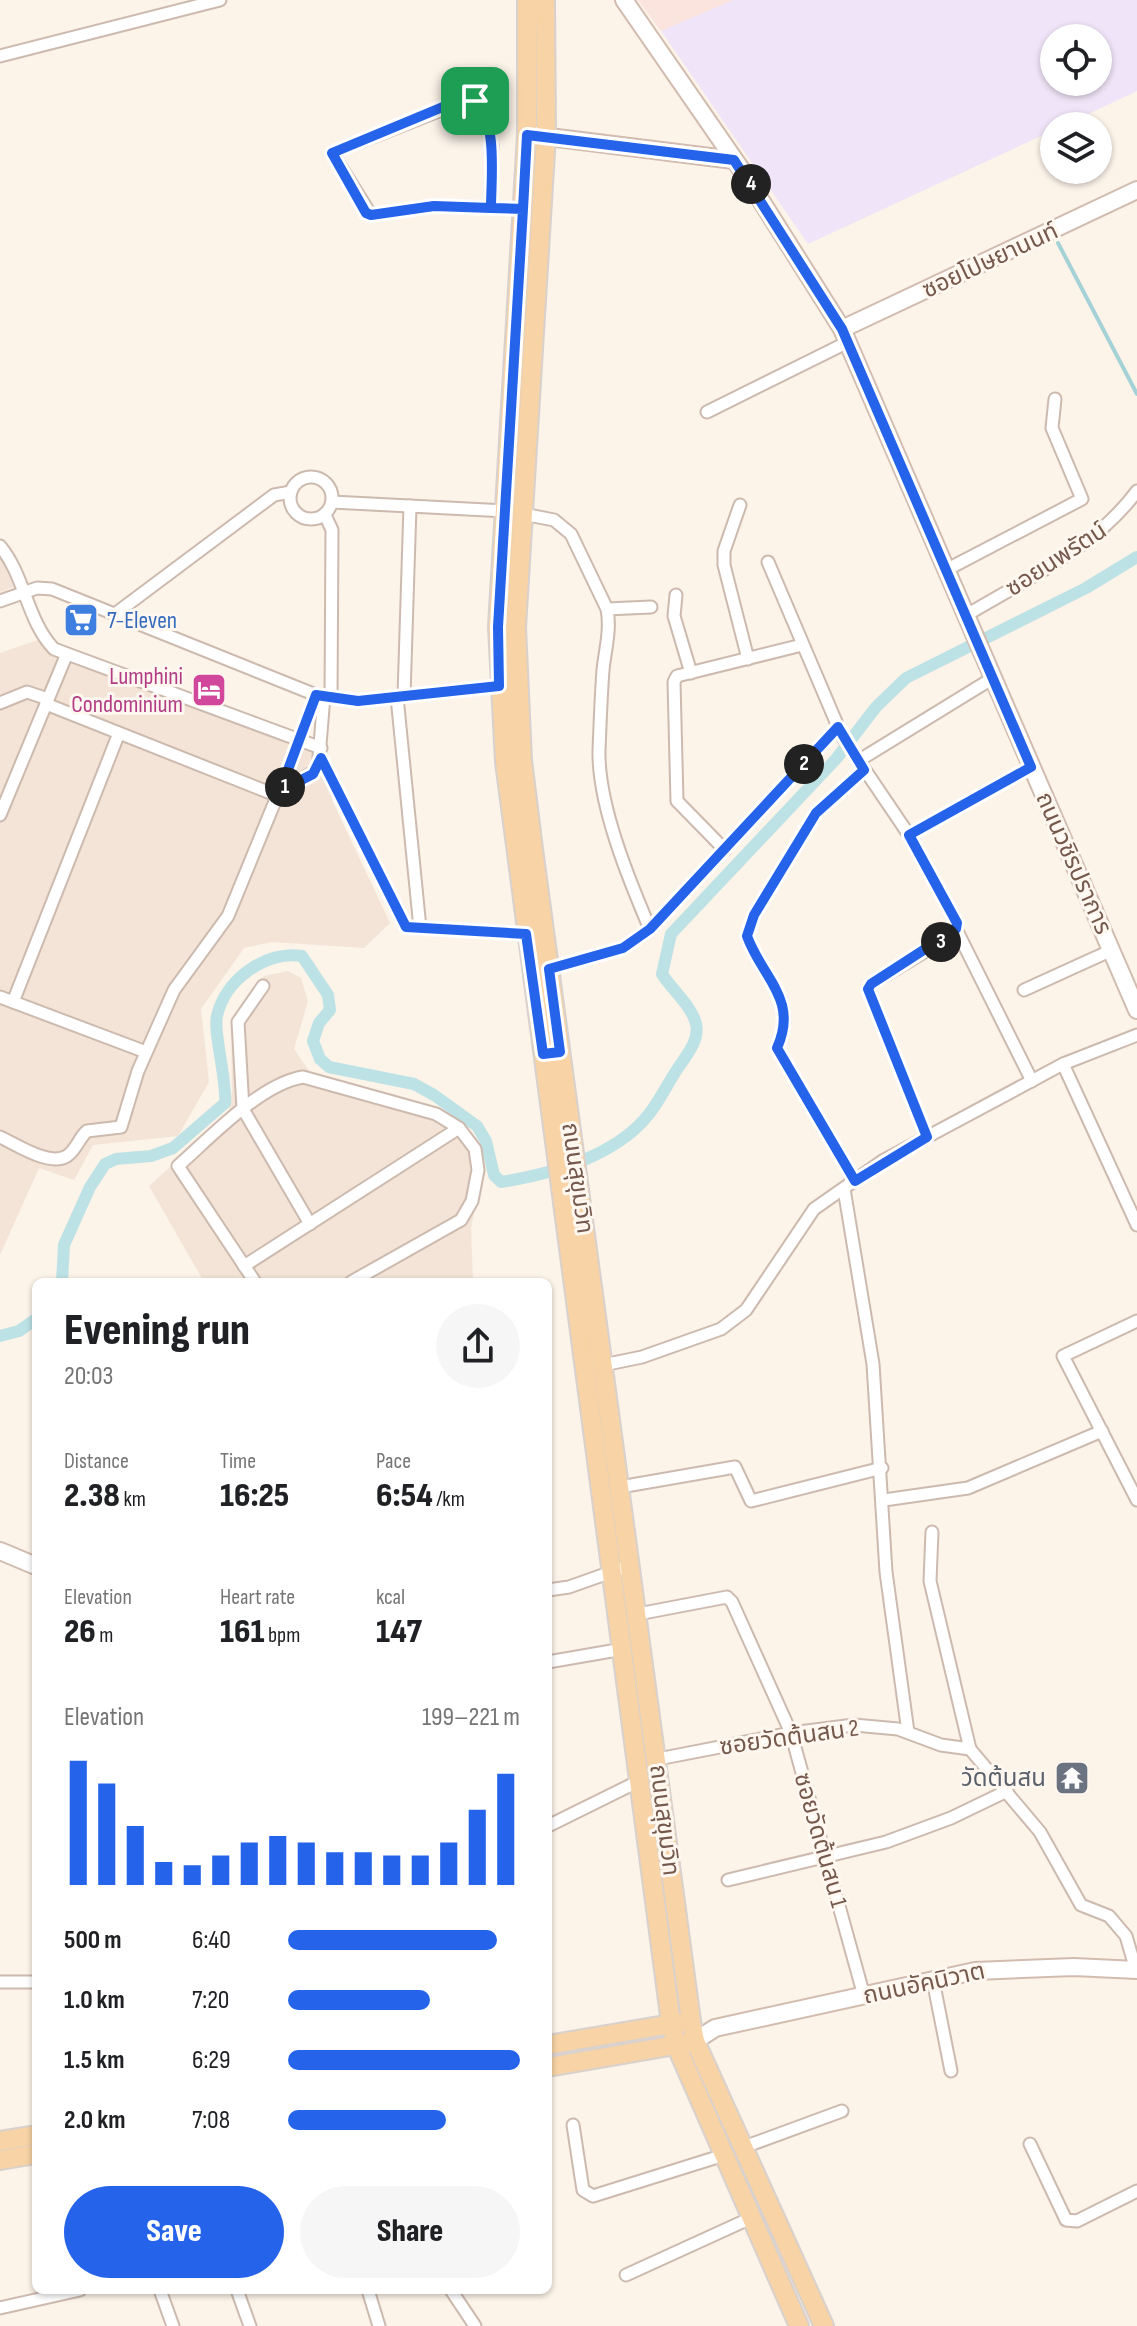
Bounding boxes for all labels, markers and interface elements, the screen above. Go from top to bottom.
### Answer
map controls [1040,24,1112,184]
button: locate [1040,24,1112,96]
pin [441,67,509,135]
icon: arrive [453,79,497,123]
button: layers [1040,112,1112,184]
pin: 4 [731,164,771,204]
text: 4 [746,170,756,197]
street label: ซอยโปษยานนท์ [918,216,1063,305]
street label: ซอยนพรัตน์ [1000,516,1112,603]
supermarket icon: 7-Eleven [62,601,100,639]
place label: 7-Eleven [107,606,177,635]
place label: Lumphini Condominium [71,662,183,719]
hotel icon: Lumphini Condominium [190,671,228,709]
pin: 2 [784,744,824,784]
text: 2 [799,750,809,777]
pin: 1 [265,767,305,807]
text: 1 [281,773,289,800]
street label: ถนนวชิรปราการ [1029,788,1118,939]
pin: 3 [921,922,961,962]
text: 3 [936,928,946,955]
street label: ถนนสุขุมวิท [555,1121,600,1235]
text: Evening run [64,1304,250,1357]
button: share [436,1304,520,1388]
text: 20:03 [64,1361,113,1392]
text: Distance [64,1448,129,1475]
text: Time [220,1448,256,1475]
text: Pace [376,1448,411,1475]
text: 2.38 [64,1475,120,1516]
text: 16:25 [220,1475,289,1516]
text: 6:54 [376,1475,433,1516]
text: km [120,1486,146,1513]
text: /km [433,1486,465,1513]
text: Elevation [64,1584,132,1611]
text: Heart rate [220,1584,295,1611]
text: kcal [376,1584,405,1611]
text: 26 [64,1611,96,1652]
text: 161 [220,1611,264,1652]
text: 147 [376,1611,422,1652]
text: m [96,1622,113,1649]
text: bpm [264,1622,300,1649]
text: Elevation [64,1702,144,1733]
text: 199–221 m [422,1702,520,1733]
street label: ซอยวัดต้นสน 2 [718,1713,860,1762]
temple icon: วัดต้นสน [1053,1759,1091,1797]
street label: ถนนสุขุมวิท [643,1763,686,1877]
place label: วัดต้นสน [961,1764,1046,1793]
street label: ซอยวัดต้นสน 1 [787,1770,854,1911]
text: 500 m [64,1925,121,1956]
text: 6:40 [192,1925,231,1956]
street label: ถนนอัคนิวาต [860,1956,988,2011]
text: 1.0 km [64,1985,125,2016]
text: 7:20 [192,1985,229,2016]
text: 1.5 km [64,2045,124,2076]
text: 6:29 [192,2045,231,2076]
text: 2.0 km [64,2105,125,2136]
text: 7:08 [192,2105,230,2136]
button: Save [64,2186,284,2278]
button: Share [300,2186,520,2278]

